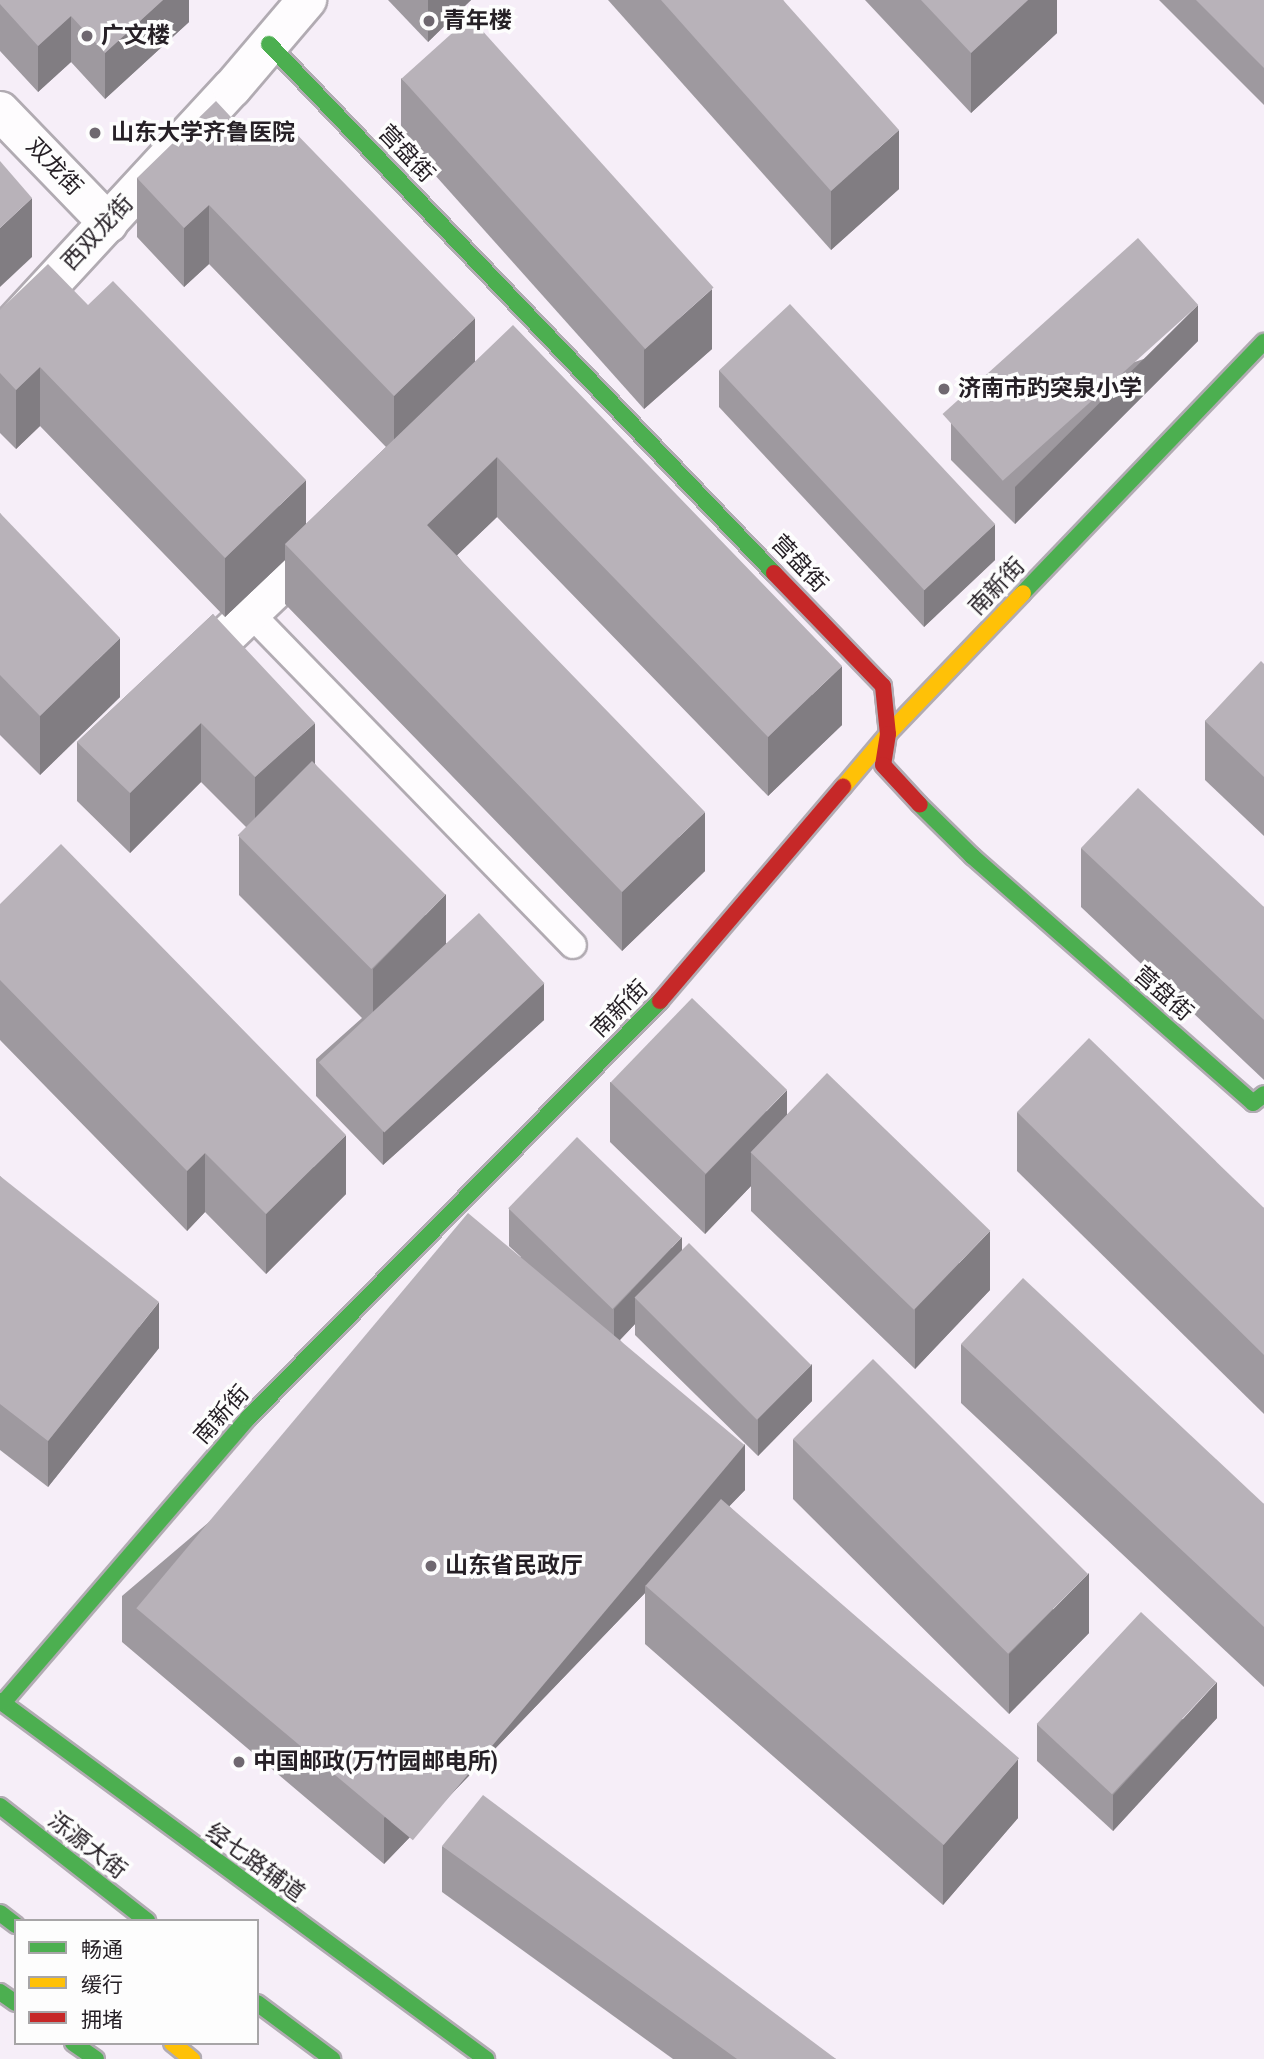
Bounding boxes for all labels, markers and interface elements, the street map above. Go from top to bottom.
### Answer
place label: 青年楼 [443,7,512,35]
marker: 青年楼 [421,13,437,29]
place label: 广文楼 [101,22,170,50]
marker: 广文楼 [79,28,95,44]
place label: 山东大学齐鲁医院 [111,119,295,147]
street label: 营盘街 [372,120,440,188]
marker: 山东大学齐鲁医院 [85,123,105,143]
street label: 双龙街 [20,133,88,201]
street label: 西双龙街 [57,190,139,276]
place label: 济南市趵突泉小学 [958,375,1142,403]
marker: 济南市趵突泉小学 [936,381,952,397]
street label: 营盘街 [765,530,833,598]
street label: 南新街 [963,553,1031,621]
street label: 营盘街 [1128,961,1198,1027]
street label: 南新街 [586,975,654,1043]
street label: 南新街 [189,1380,255,1450]
place label: 山东省民政厅 [445,1552,583,1580]
marker: 山东省民政厅 [423,1558,439,1574]
place label: 中国邮政(万竹园邮电所) [253,1748,498,1776]
marker: 中国邮政(万竹园邮电所) [231,1754,247,1770]
street label: 泺源大街 [42,1807,132,1885]
street label: 经七路辅道 [200,1818,310,1908]
legend [14,1919,259,2045]
text: 畅通 [81,1938,123,1962]
text: 缓行 [81,1973,123,1997]
text: 拥堵 [81,2008,123,2032]

